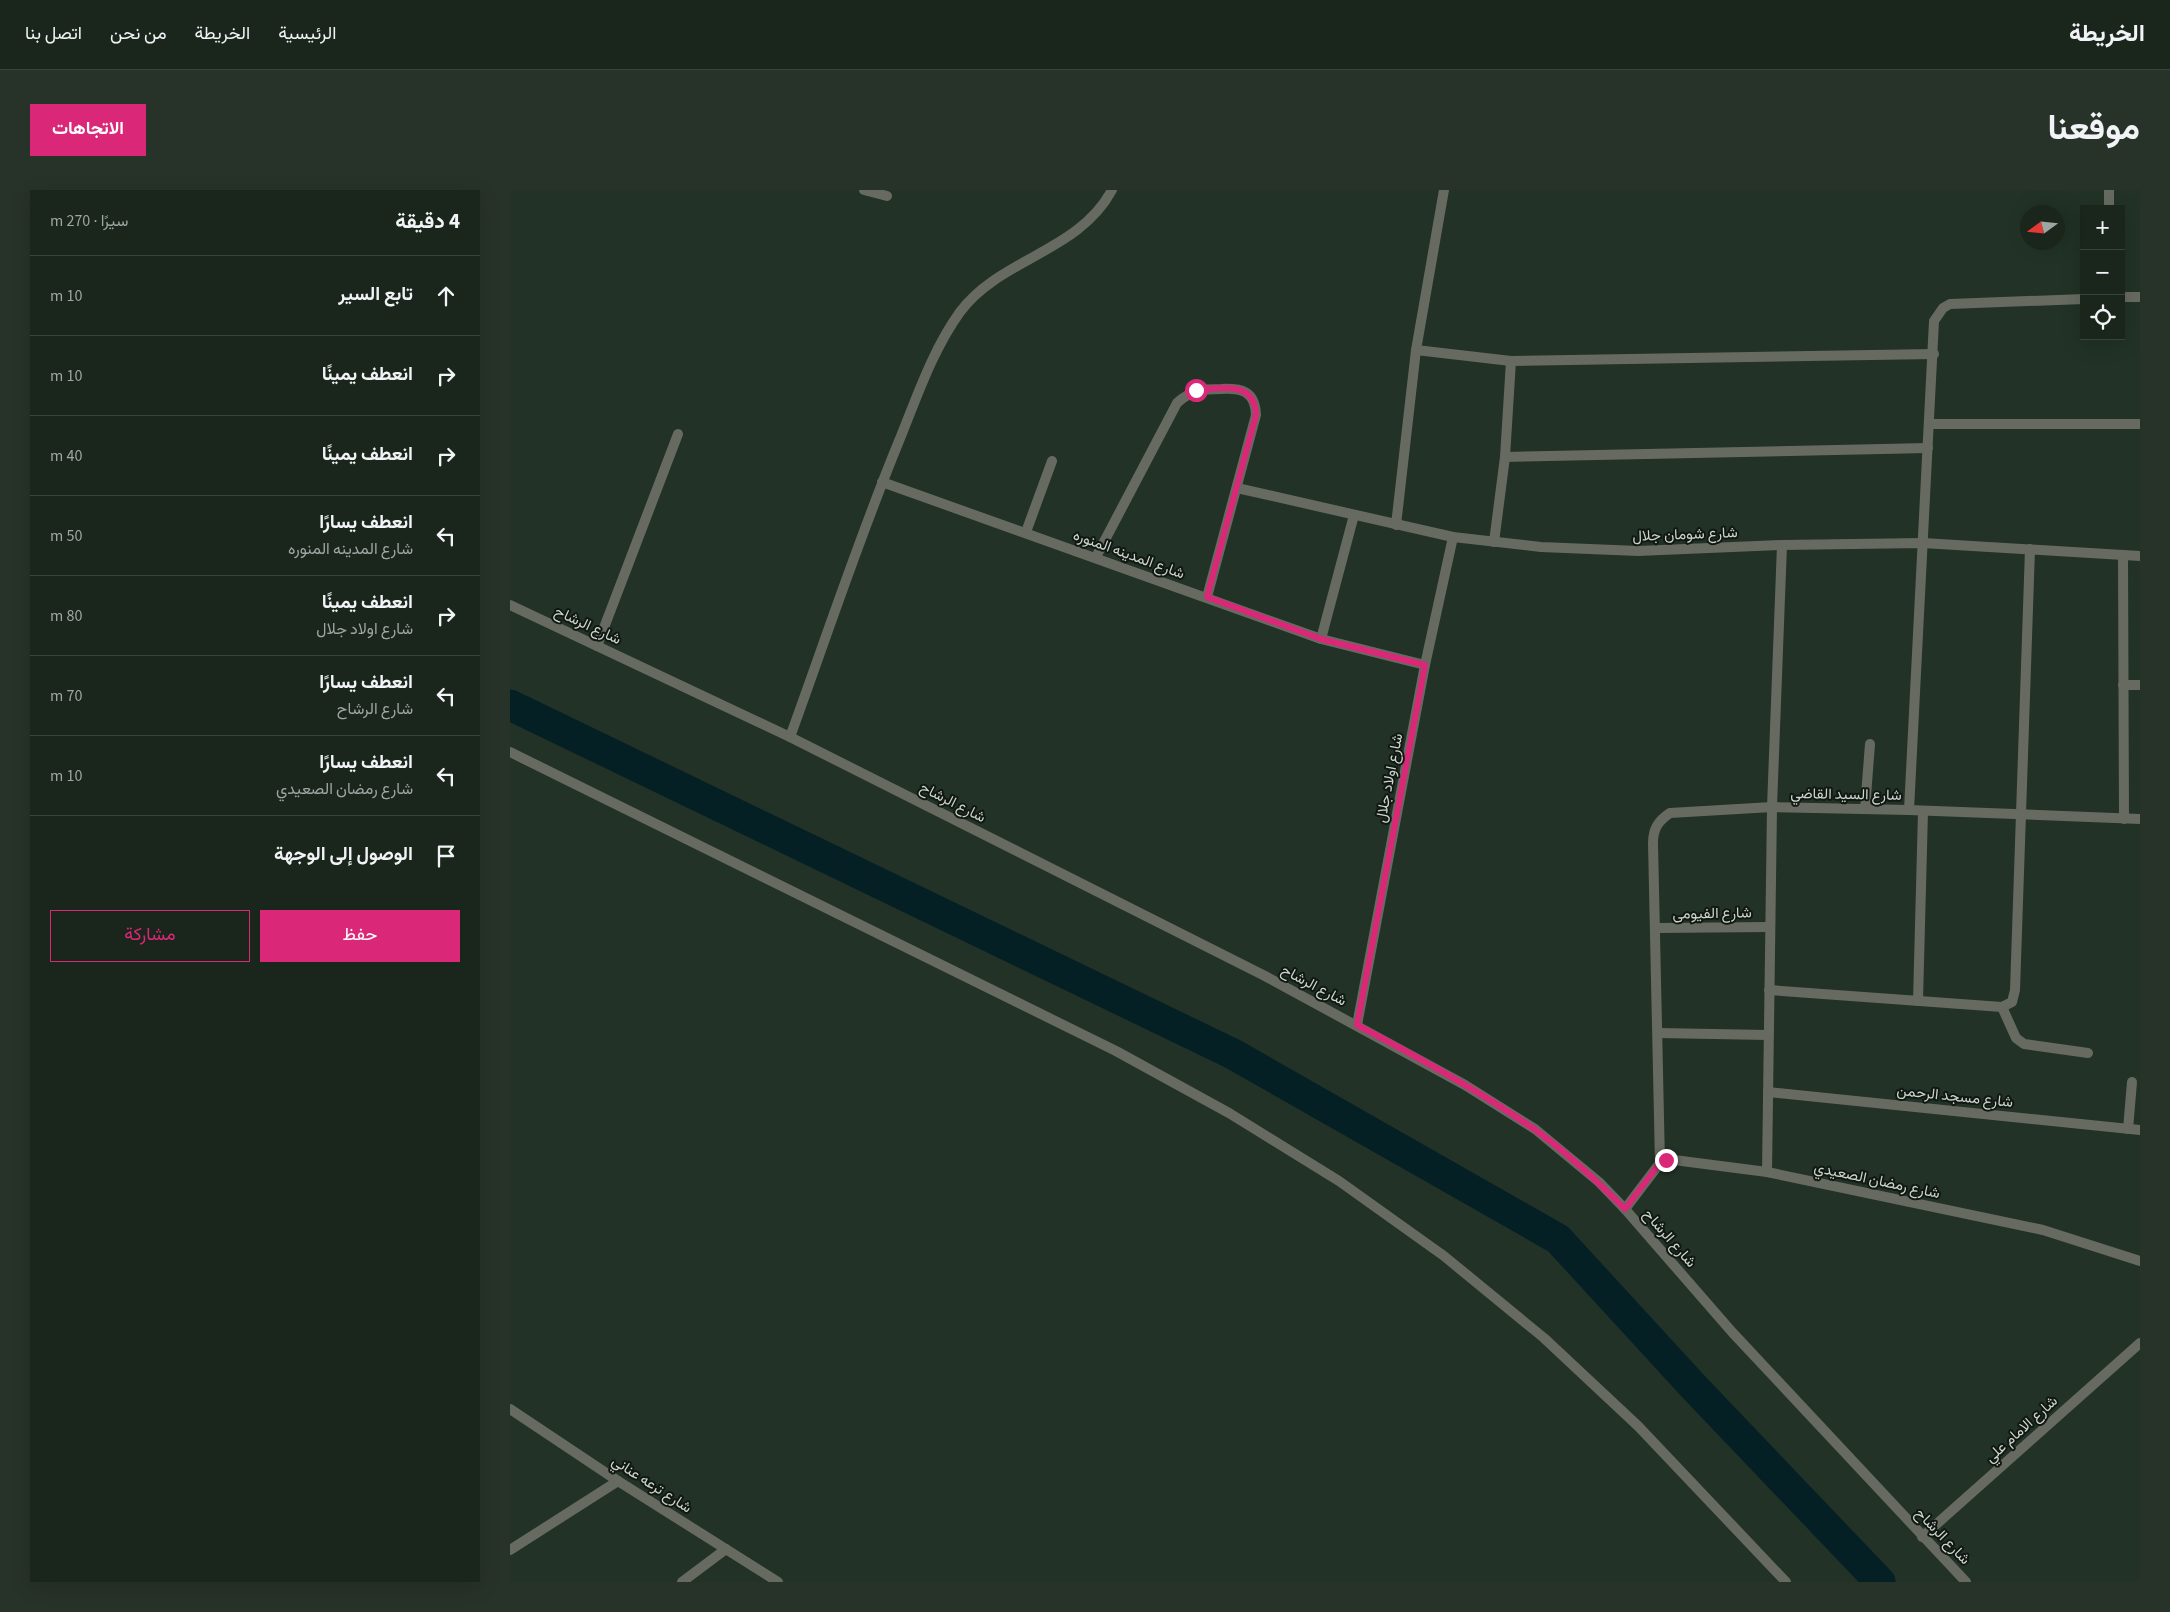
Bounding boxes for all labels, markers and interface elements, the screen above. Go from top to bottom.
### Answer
text: الخريطة [2069,16,2145,51]
text: اتصل بنا [25,21,82,46]
text: من نحن [110,21,167,46]
text: الخريطة [195,21,250,46]
text: الرئيسية [278,21,336,46]
text: موقعنا [2047,103,2140,153]
button: الاتجاهات [30,104,146,156]
north arrow [2020,205,2065,250]
map controls [2080,205,2125,340]
button: + [2080,205,2125,250]
text: 4 دقيقة [395,206,460,236]
text: سيرًا · 270 m [50,210,128,232]
button: − [2080,250,2125,295]
text: تابع السير [338,281,413,308]
icon: ahead [432,282,460,310]
text: 10 m [50,285,82,307]
button: locate [2080,295,2125,340]
text: انعطف يمينًا [322,361,413,388]
icon: right [432,362,460,390]
text: 10 m [50,365,82,387]
route start [1185,379,1208,402]
text: انعطف يمينًا [322,441,413,468]
icon: right [432,442,460,470]
text: 40 m [50,445,82,467]
text: انعطف يسارًا [319,509,413,536]
icon: left [432,522,460,550]
street label: شارع شومان جلال [1632,522,1738,547]
text: 50 m [50,525,82,547]
street label: شارع المدينه المنوره [1070,525,1188,584]
text: شارع المدينه المنوره [288,538,413,560]
text: انعطف يمينًا [322,589,413,616]
street label: شارع الرشاح [551,601,625,650]
icon: right [432,602,460,630]
text: 80 m [50,605,82,627]
text: شارع اولاد جلال [316,618,413,640]
text: انعطف يسارًا [319,669,413,696]
icon: left [432,682,460,710]
text: 70 m [50,685,82,707]
text: شارع الرشاح [337,698,413,720]
street label: شارع اولاد جلال [1371,731,1408,825]
text: انعطف يسارًا [319,749,413,776]
icon: left [432,762,460,790]
text: 10 m [50,765,82,787]
street label: شارع الرشاح [916,777,989,828]
text: شارع رمضان الصعيدي [276,778,413,800]
street label: شارع السيد القاضي [1790,783,1902,808]
text: الوصول إلى الوجهة [274,841,413,868]
icon: arrive [432,842,460,870]
street label: شارع الفيومى [1672,902,1752,925]
button: مشاركة [50,910,250,962]
button: حفظ [260,910,460,962]
street label: شارع الرشاح [1277,959,1350,1012]
street label: شارع مسجد الرحمن [1896,1080,2014,1113]
route end [1655,1149,1678,1172]
street label: شارع رمضان الصعيدي [1812,1157,1942,1206]
street label: شارع الرشاح [1638,1204,1701,1272]
street label: شارع الامام علي [1980,1391,2064,1469]
street label: شارع ترعه عناني [606,1451,696,1520]
street label: شارع الرشاح [1910,1503,1975,1569]

